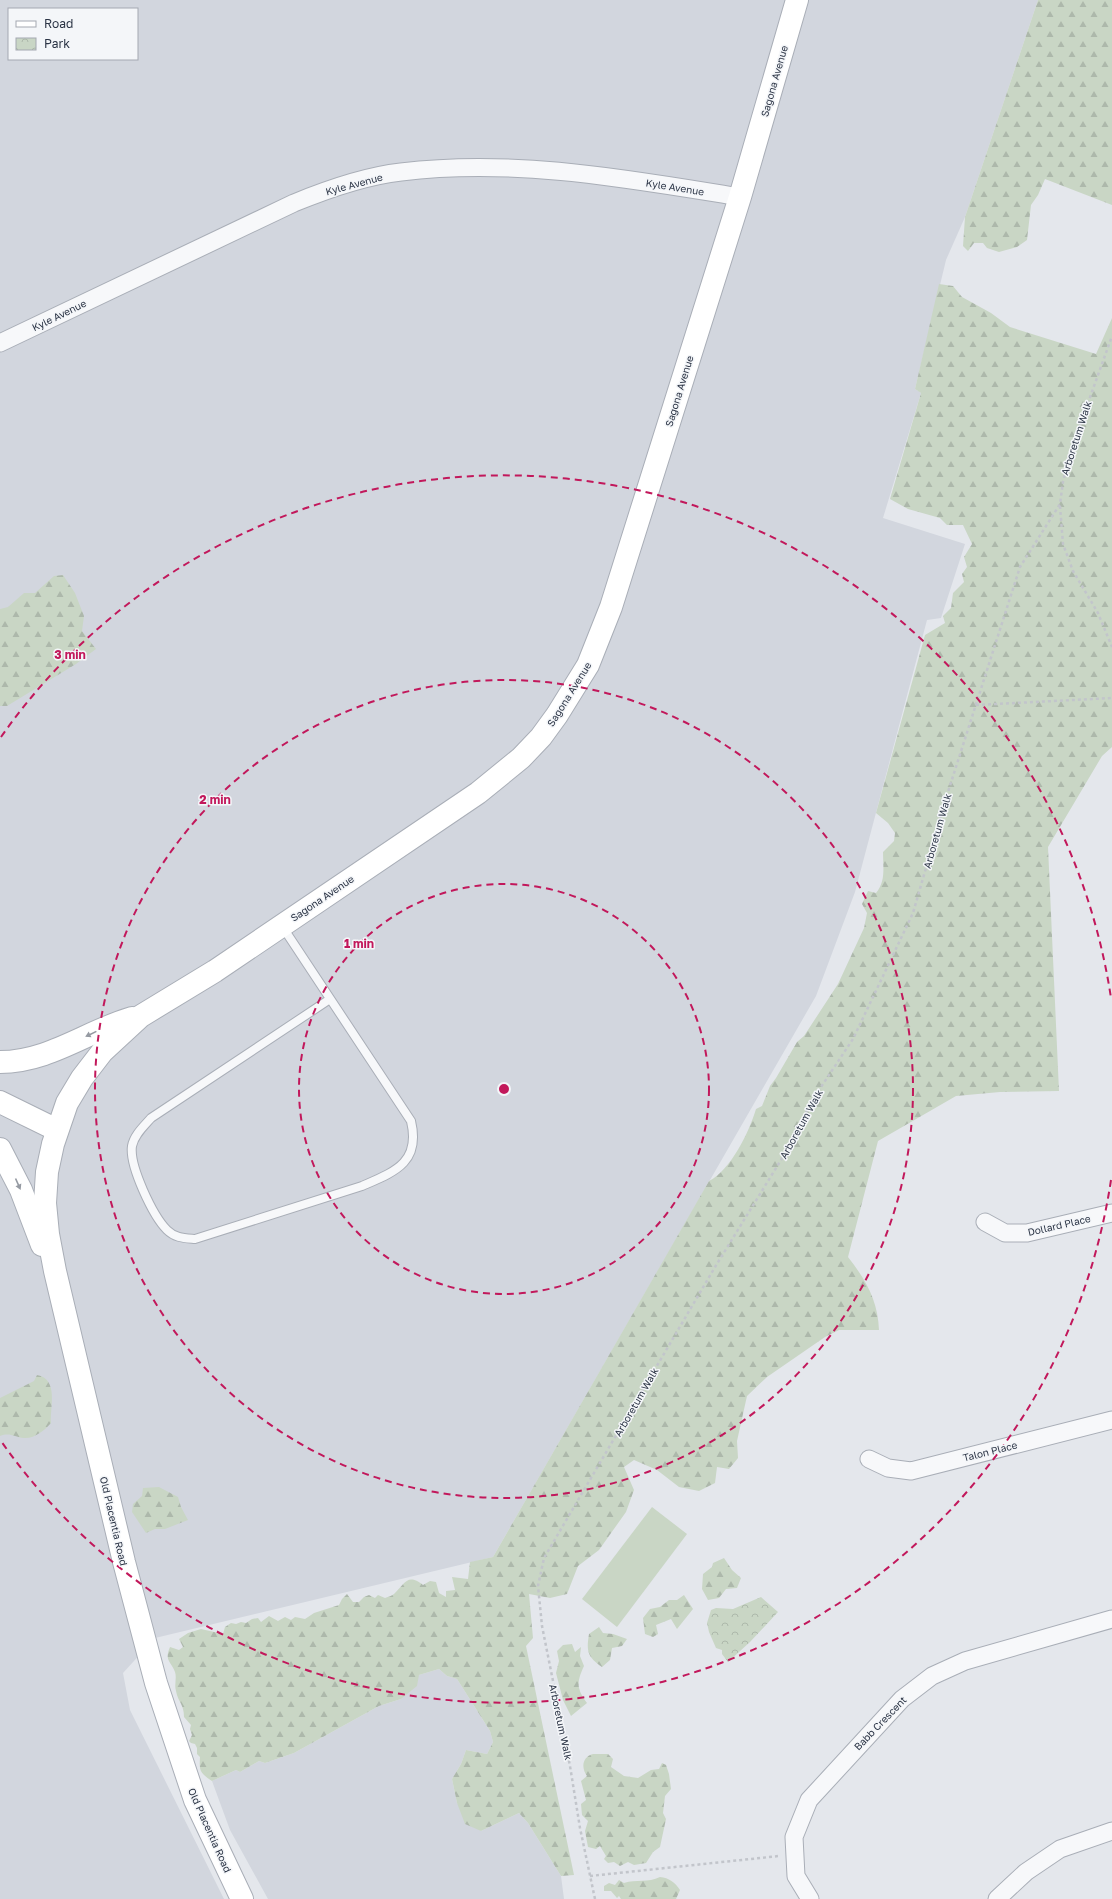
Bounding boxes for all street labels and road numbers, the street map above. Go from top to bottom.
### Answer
street label: Sagona Avenue [758,44,790,118]
street label: Kyle Avenue [324,171,384,197]
street label: Kyle Avenue [645,176,705,198]
street label: Kyle Avenue [30,297,88,333]
street label: Sagona Avenue [662,354,696,428]
street label: Arboretum Walk [1058,399,1094,477]
street label: Sagona Avenue [544,659,594,728]
street label: Arboretum Walk [921,792,954,870]
street label: Sagona Avenue [288,872,356,924]
street label: Arboretum Walk [777,1087,825,1161]
street label: Dollard Place [1026,1212,1092,1238]
street label: Arboretum Walk [611,1365,661,1439]
street label: Talon Place [962,1438,1018,1464]
street label: Old Placentia Road [98,1475,130,1567]
street label: Arboretum Walk [547,1683,575,1761]
street label: Babb Crescent [851,1694,909,1752]
street label: Old Placentia Road [186,1786,234,1874]

